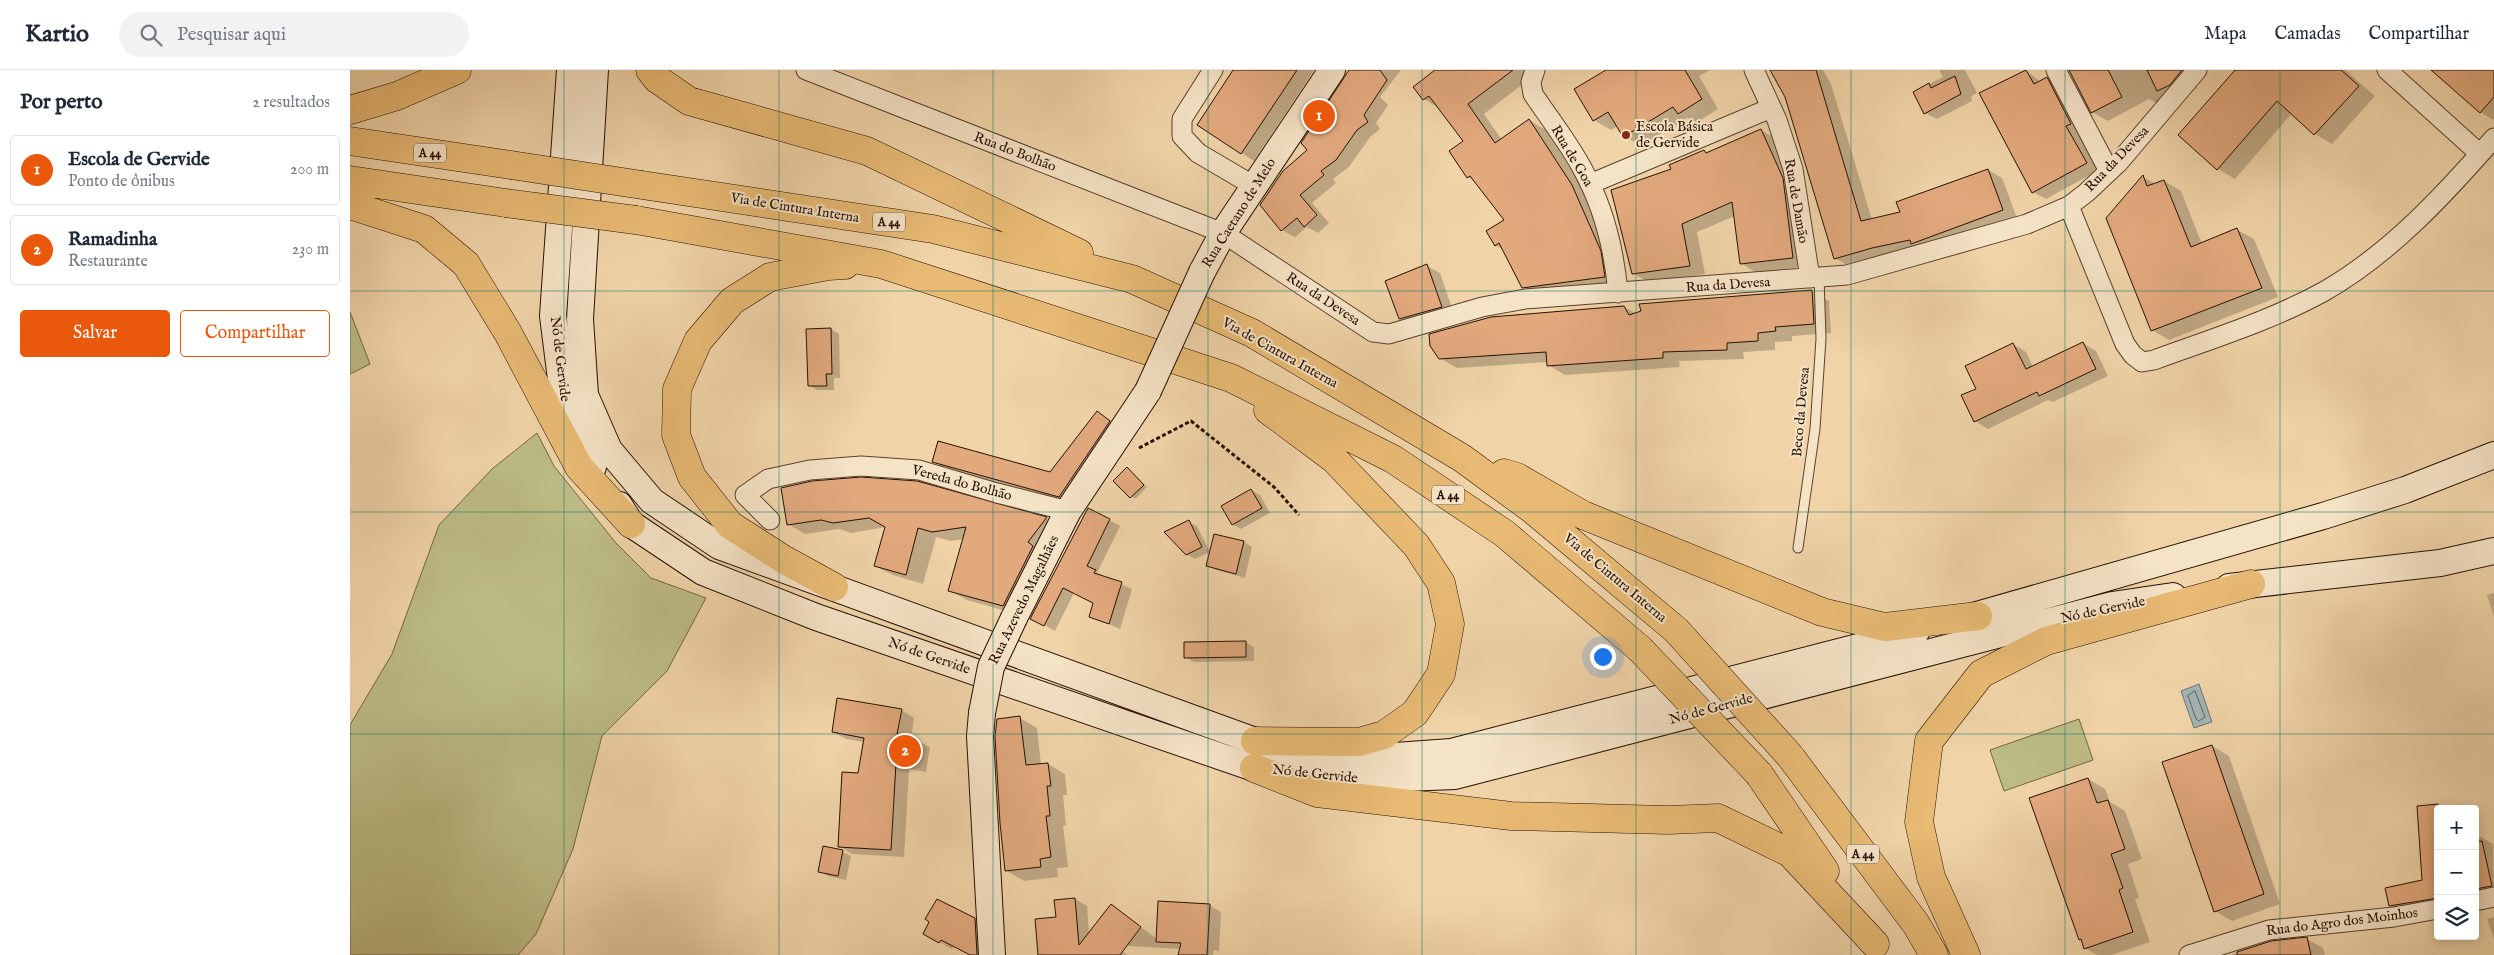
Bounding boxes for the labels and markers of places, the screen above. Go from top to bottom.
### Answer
pin: 1 [1303,97,1335,135]
place label: Escola Básica de Gervide [1636,118,1714,152]
marker: Escola Básica de Gervide [1620,129,1632,141]
pin: 2 [889,732,921,770]

